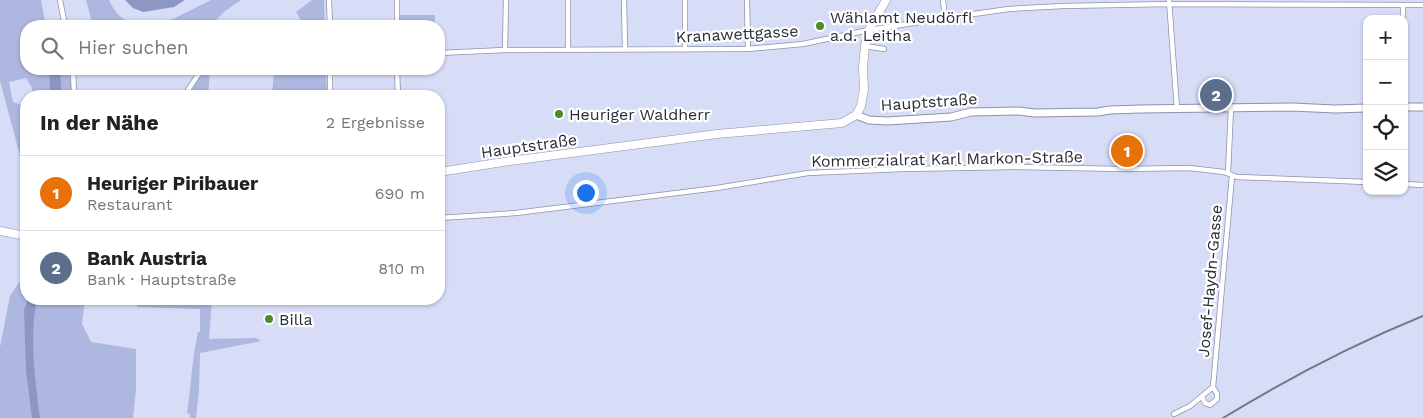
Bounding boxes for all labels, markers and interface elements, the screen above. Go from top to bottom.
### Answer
place label: Wählamt Neudörfl a.d. Leitha [830,8,974,45]
map controls [1363,15,1408,195]
button: + [1363,15,1408,60]
search box [20,20,445,75]
marker: Wählamt Neudörfl a.d. Leitha [814,20,826,32]
street label: Kranawettgasse [675,21,799,47]
icon: search [38,34,66,62]
text: Hier suchen [78,36,189,59]
button: − [1363,60,1408,105]
pin: 2 [1200,76,1232,114]
street label: Hauptstraße [880,89,978,115]
place label: Heuriger Waldherr [569,105,711,124]
button: locate [1363,105,1408,150]
marker: Heuriger Waldherr [553,108,565,120]
text: In der Nähe [40,110,159,135]
text: 2 Ergebnisse [326,113,425,132]
street label: Hauptstraße [480,130,578,162]
pin: 1 [1111,132,1143,170]
street label: Kommerzialrat Karl Markon-Straße [811,147,1083,171]
button: layers [1363,150,1408,195]
text: Heuriger Piribauer [87,172,258,195]
your location [573,180,599,206]
text: 1 [53,184,59,203]
text: 690 m [375,184,425,203]
text: Restaurant [87,195,173,214]
street label: Josef-Haydn-Gasse [1194,204,1226,358]
text: Bank Austria [87,247,207,270]
text: 2 [51,259,61,278]
text: 810 m [378,259,425,278]
text: Bank · Hauptstraße [87,270,236,289]
place label: Billa [279,310,313,329]
marker: Billa [263,313,275,325]

